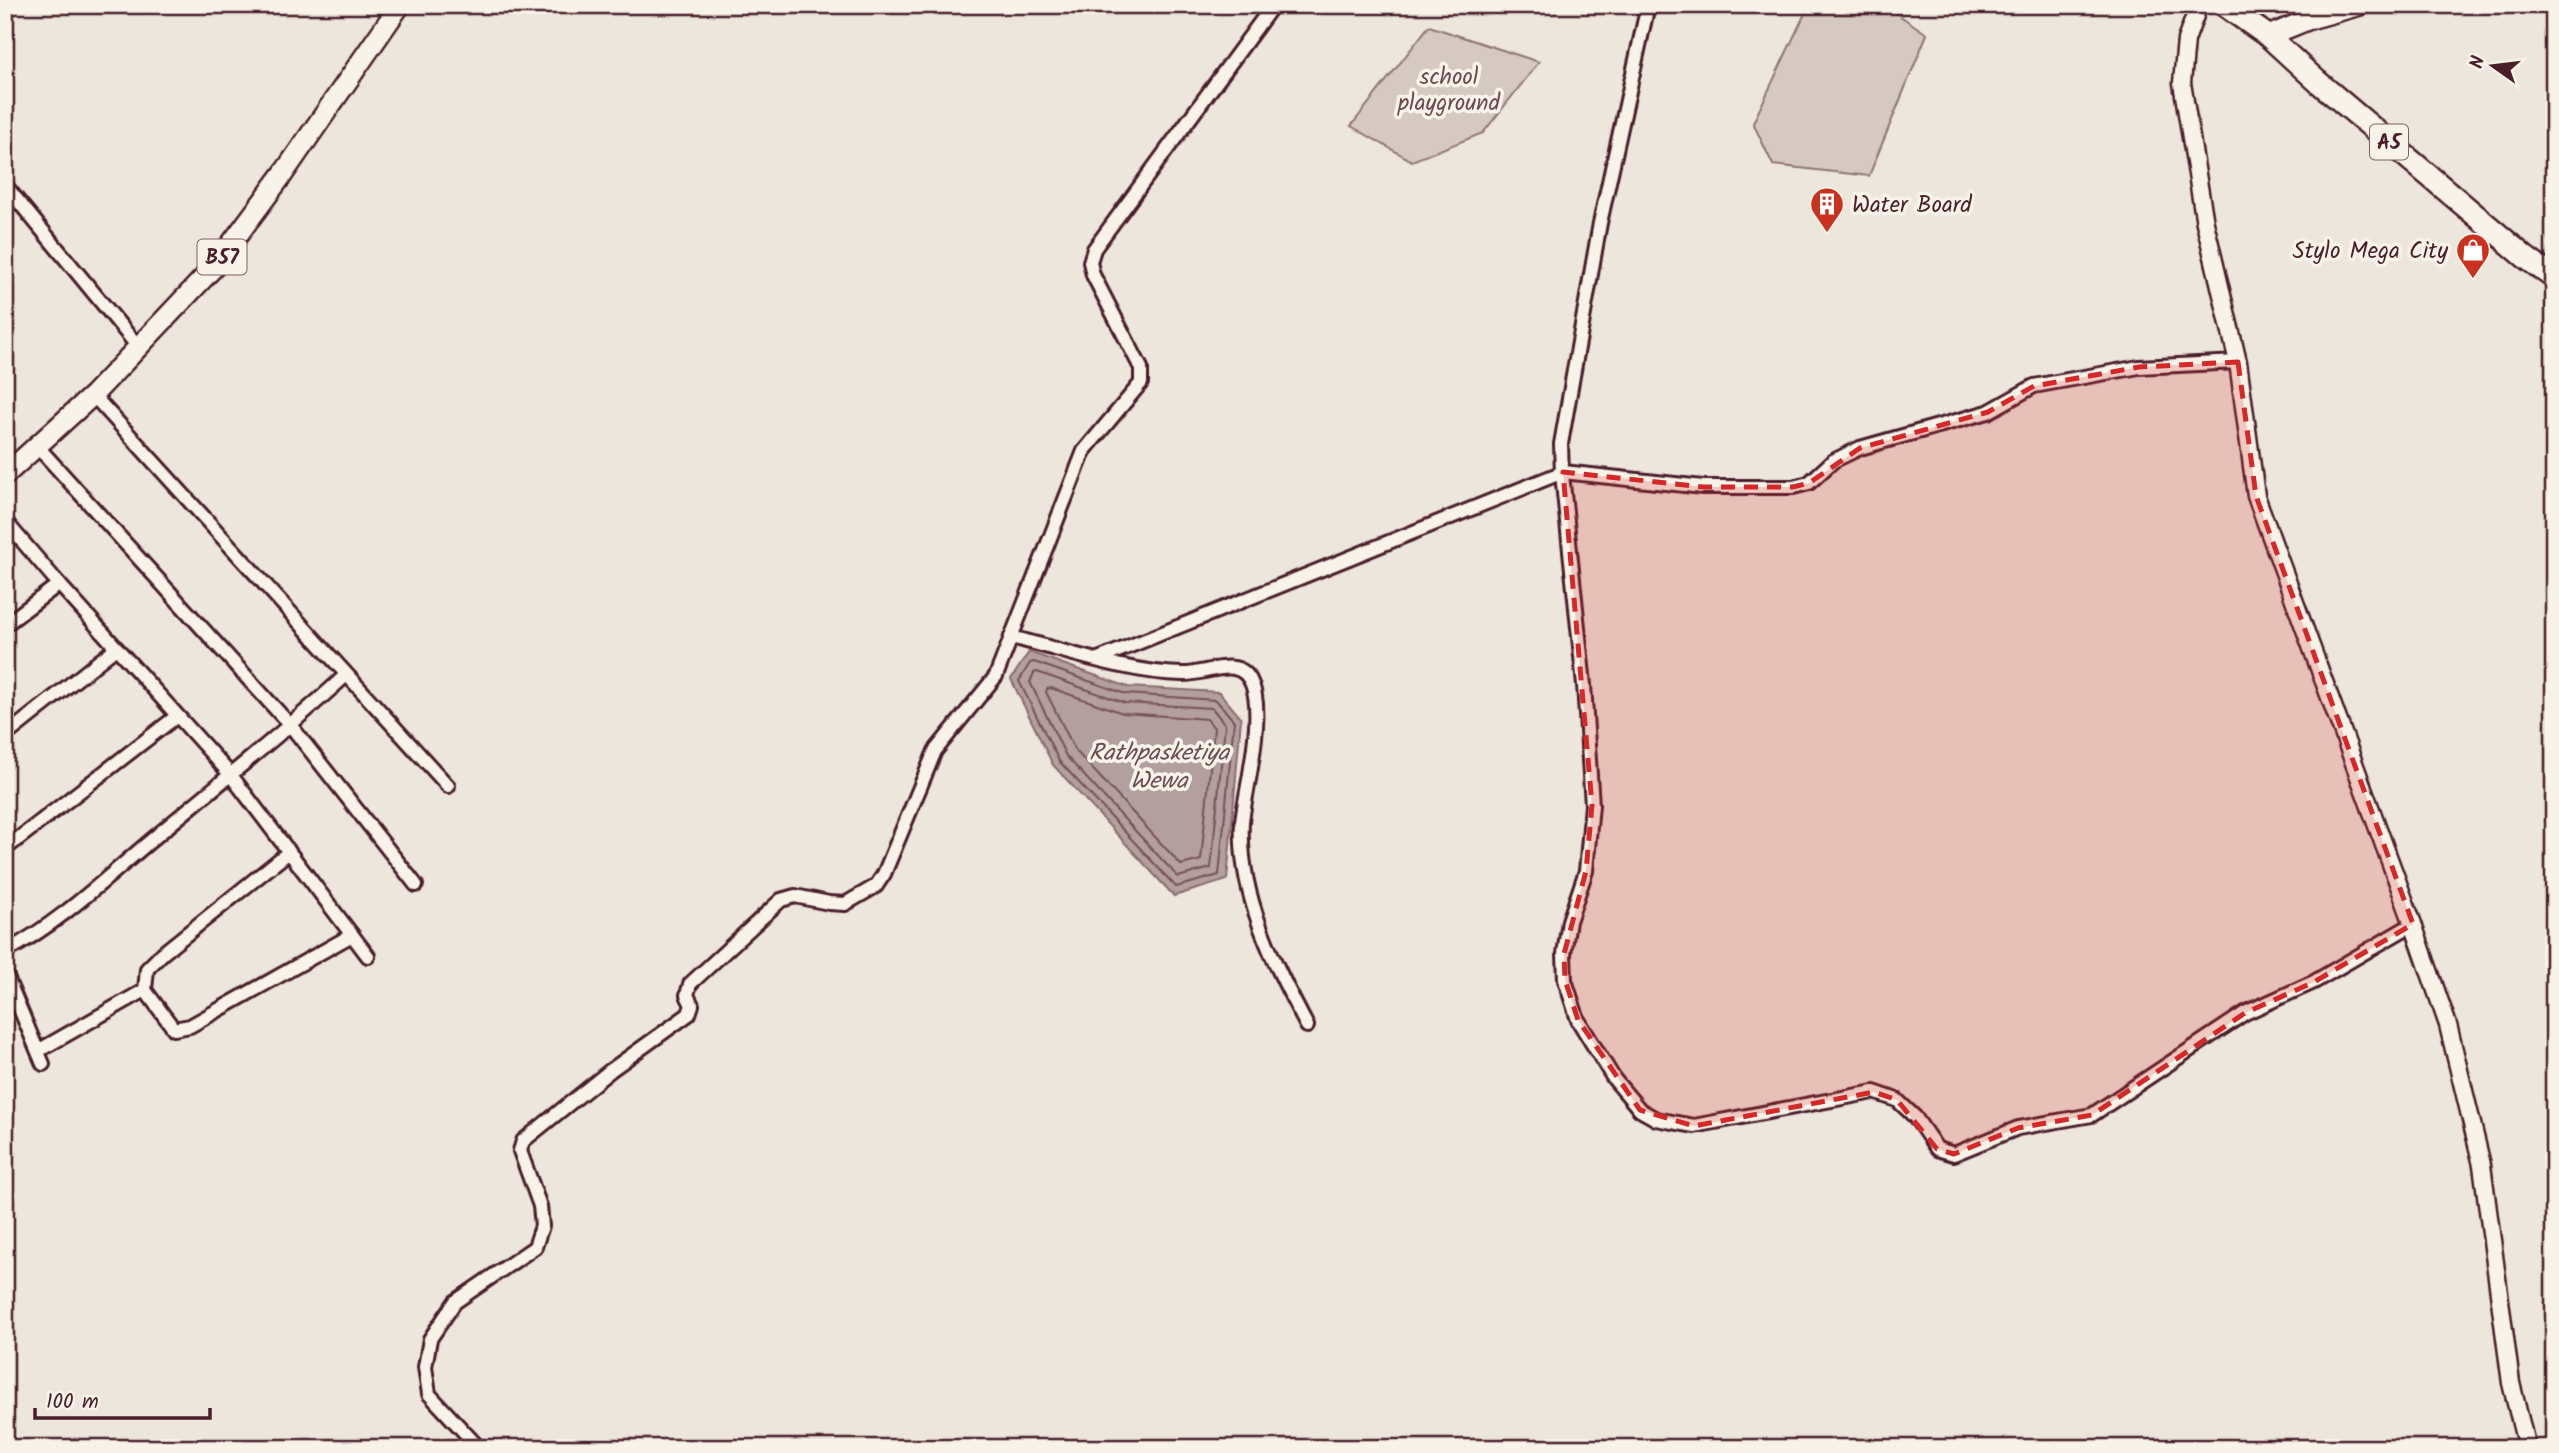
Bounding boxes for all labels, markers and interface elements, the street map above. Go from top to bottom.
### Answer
north arrow [2458,32,2528,102]
text: N [2462,53,2494,72]
park label: school playground [1397,60,1500,122]
road number: A5 [2370,124,2408,160]
building icon: Water Board [1808,185,1846,234]
place label: Water Board [1852,188,1972,224]
shop icon: Stylo Mega City [2454,231,2492,280]
place label: Stylo Mega City [2292,234,2448,270]
road number: B57 [198,240,246,274]
water label: Rathpasketiya Wewa [1089,734,1231,801]
scale bar [35,1376,210,1420]
text: 100 m [46,1386,99,1419]

